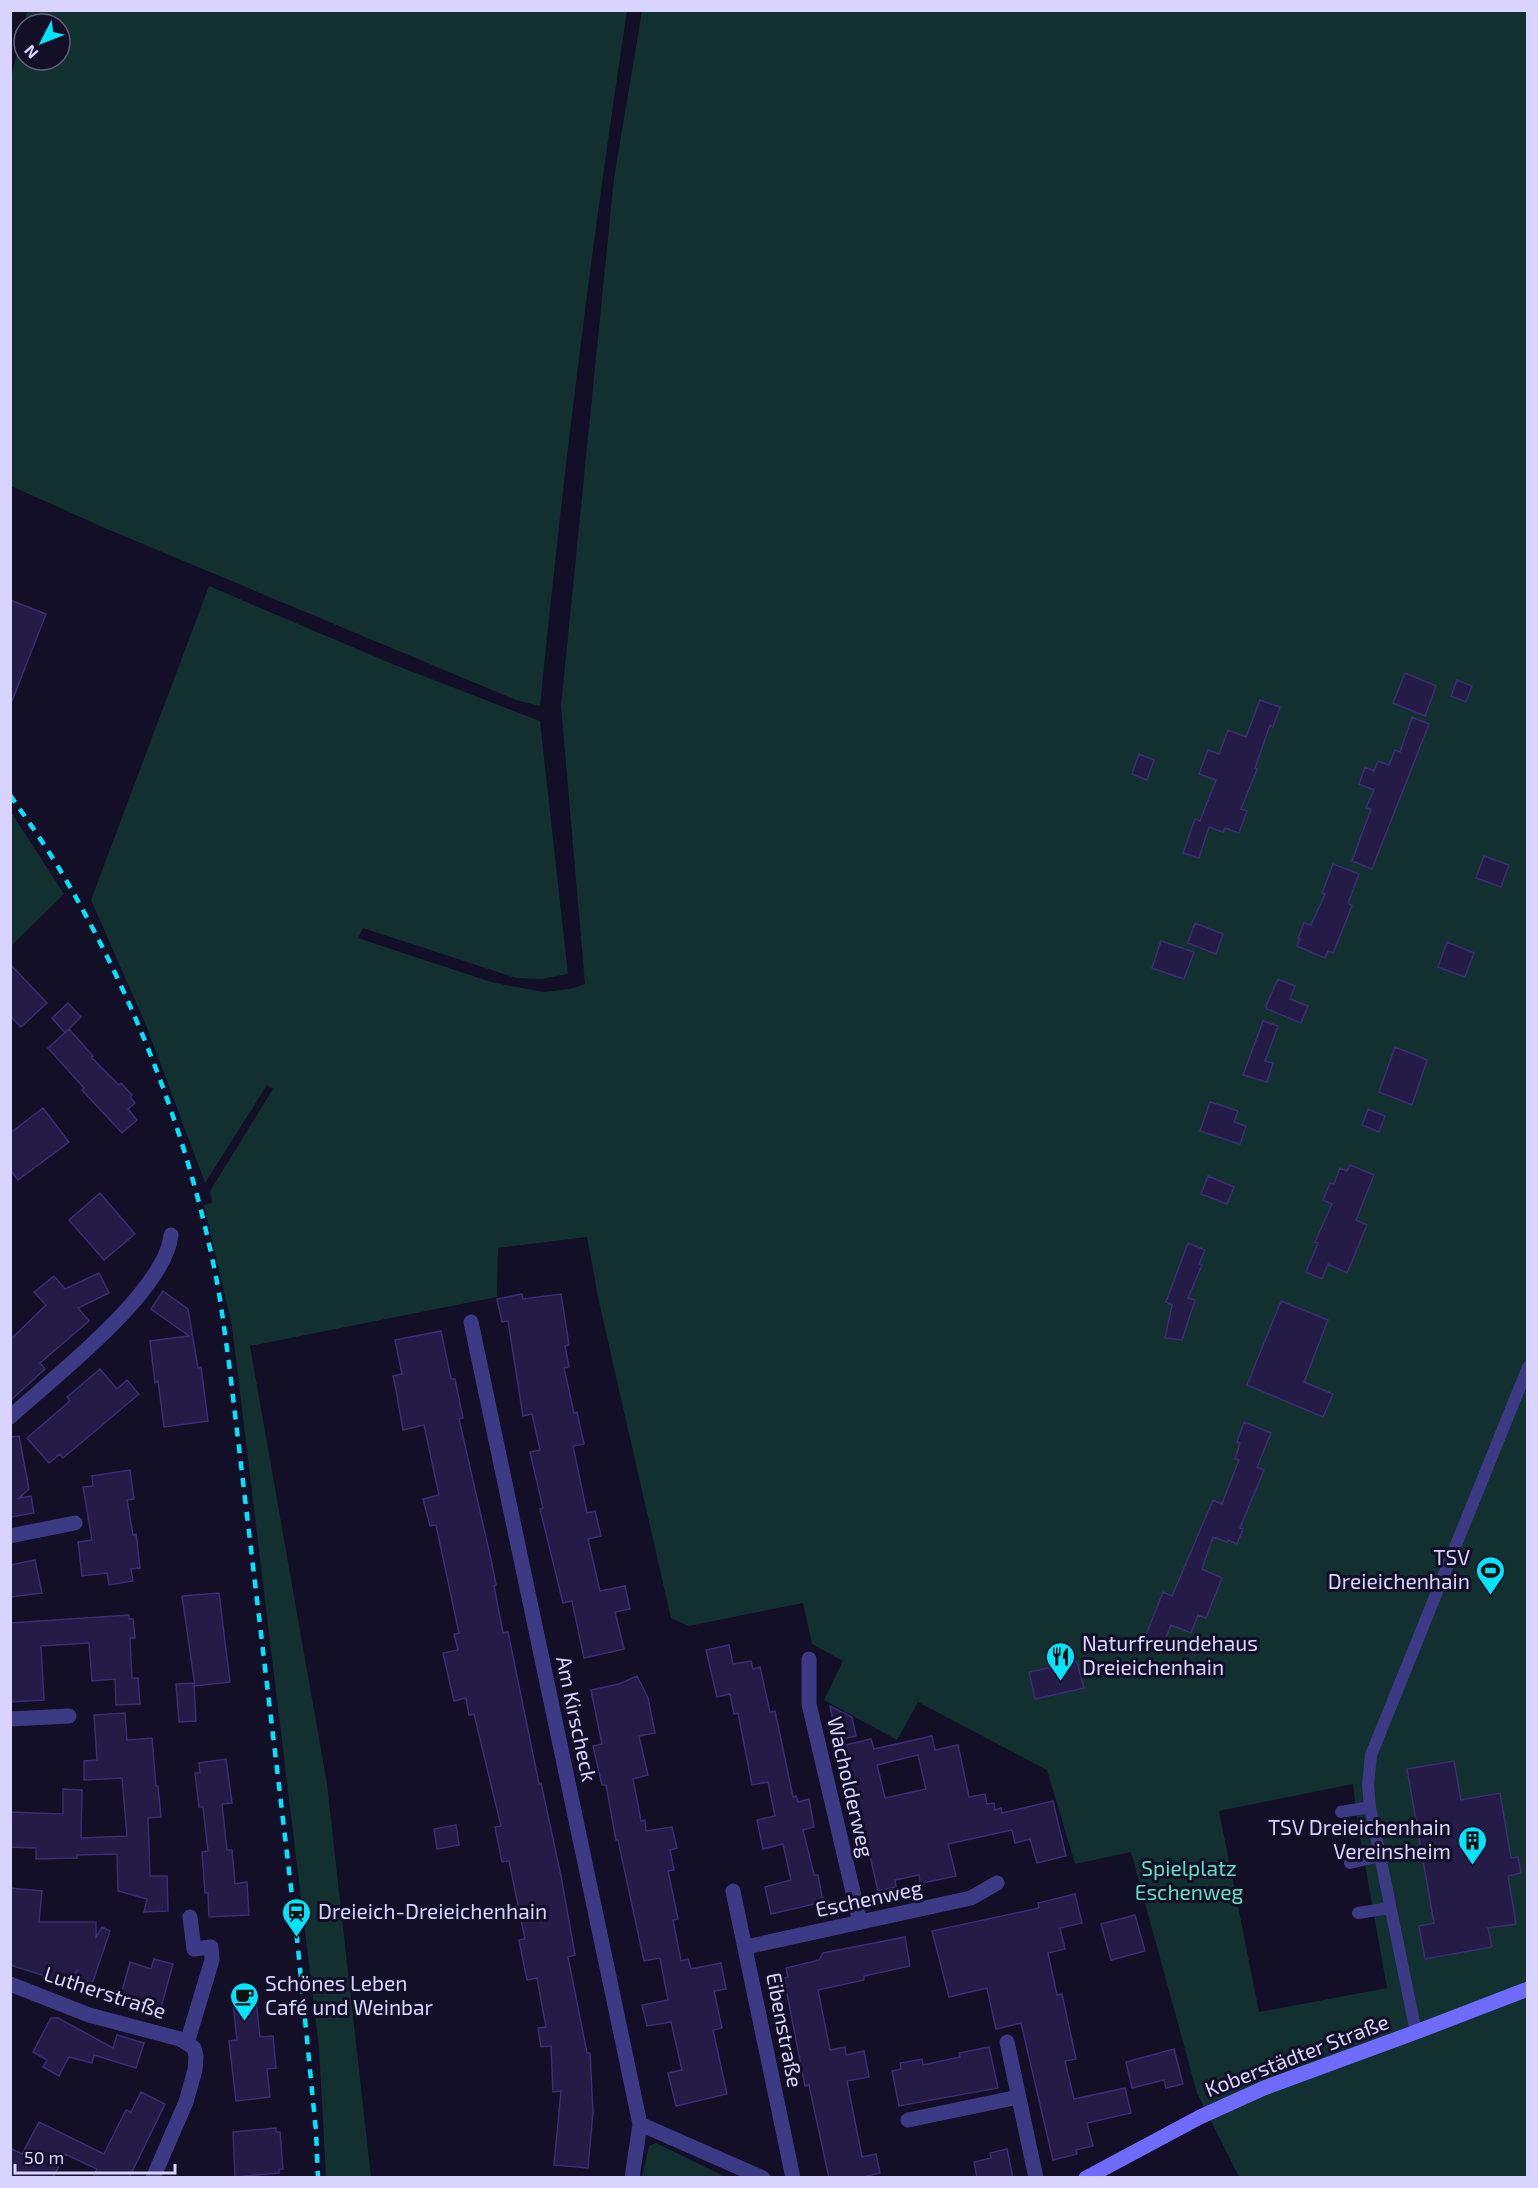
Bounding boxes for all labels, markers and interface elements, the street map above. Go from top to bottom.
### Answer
north arrow [12,12,72,72]
text: N [20,42,41,63]
place label: TSV Dreieichenhain [1328,1544,1470,1593]
sports icon: TSV Dreieichenhain [1475,1554,1507,1596]
place label: Naturfreundehaus Dreieichenhain [1082,1630,1258,1679]
restaurant icon: Naturfreundehaus Dreieichenhain [1045,1640,1077,1682]
street label: Am Kirscheck [552,1654,603,1784]
street label: Wacholderweg [823,1714,880,1860]
place label: TSV Dreieichenhain Vereinsheim [1268,1814,1451,1863]
building icon: TSV Dreieichenhain Vereinsheim [1456,1824,1488,1866]
park label: Spielplatz Eschenweg [1135,1855,1244,1904]
street label: Eschenweg [813,1874,925,1921]
station icon: Dreieich-Dreieichenhain [281,1896,313,1938]
place label: Dreieich-Dreieichenhain [318,1898,547,1923]
street label: Lutherstraße [41,1960,170,2023]
place label: Schönes Leben Café und Weinbar [265,1970,434,2019]
street label: Eibenstraße [762,1970,809,2089]
cafe icon: Schönes Leben Café und Weinbar [228,1980,260,2022]
street label: Koberstädter Straße [1201,2008,1392,2101]
scale bar [15,2137,176,2175]
text: 50 m [24,2146,64,2168]

